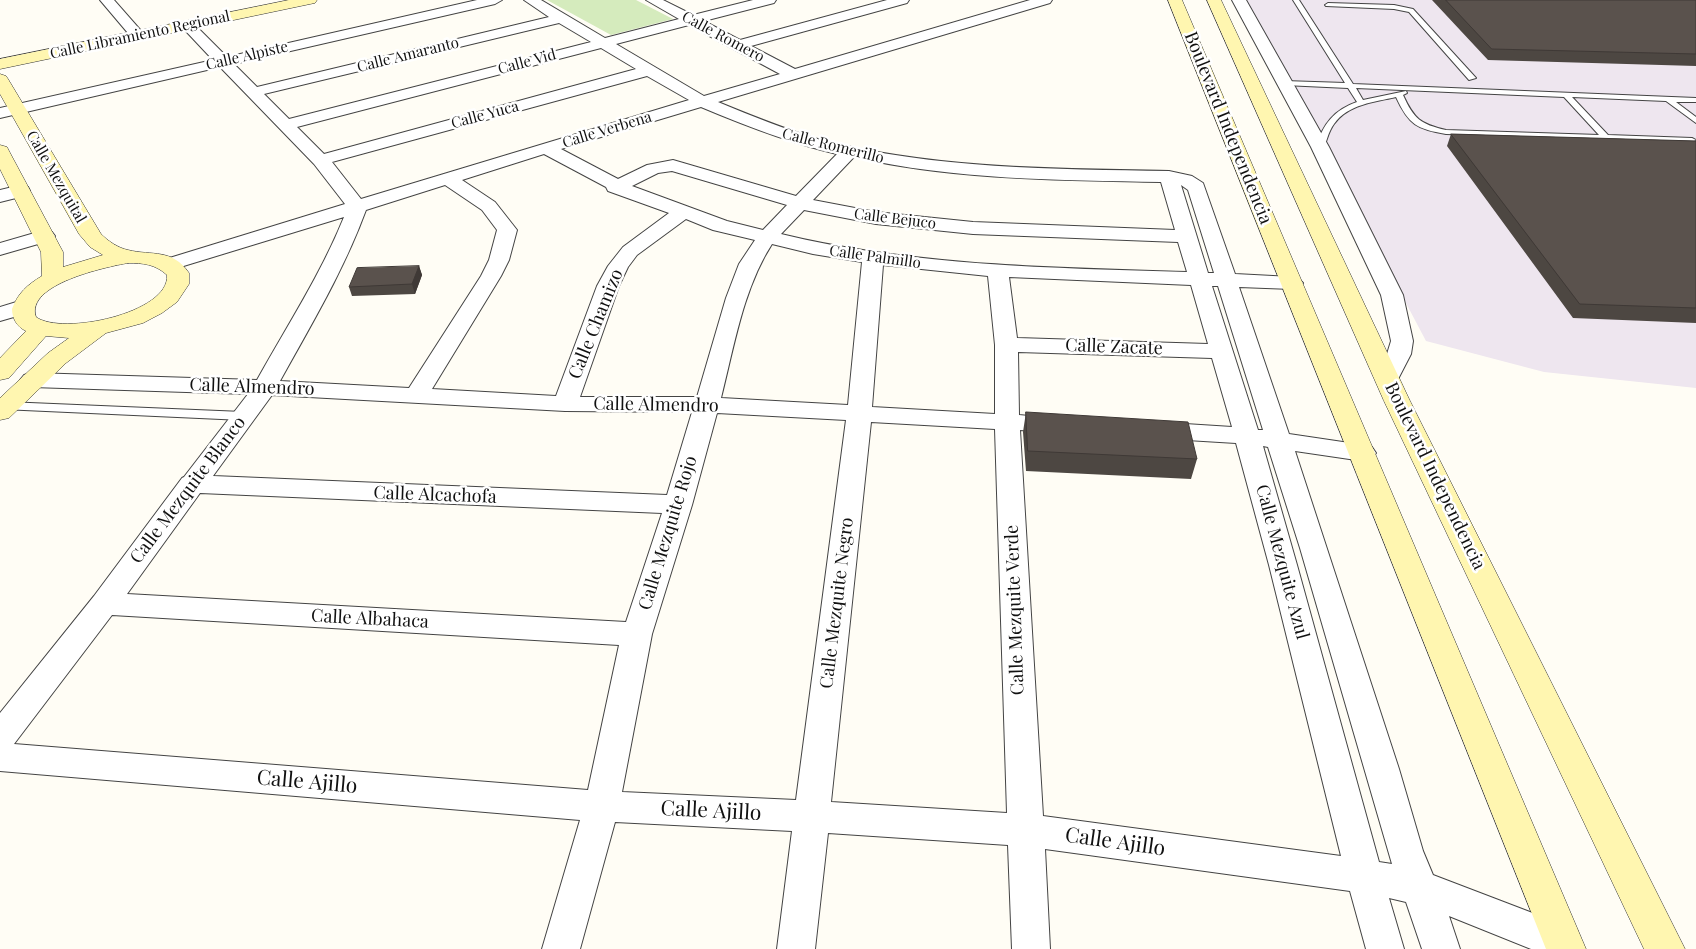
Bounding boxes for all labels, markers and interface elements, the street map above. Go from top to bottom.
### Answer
street label: Calle Libramiento Regional [48,7,232,63]
street label: Calle Romero [679,8,767,66]
street label: Boulevard Independencia [1179,29,1277,227]
street label: Calle Amaranto [355,34,461,76]
street label: Calle Alpiste [204,38,290,74]
street label: Calle Vid [496,46,558,78]
street label: Calle Yuca [449,97,521,133]
street label: Calle Verbena [560,108,654,152]
street label: Calle Romerillo [780,125,886,167]
street label: Calle Mezquital [22,128,90,226]
street label: Calle Bejuco [853,205,937,233]
street label: Calle Palmillo [828,242,922,272]
street label: Calle Chamizo [564,266,628,382]
street label: Calle Zacate [1065,334,1163,360]
street label: Calle Almendro [189,374,315,400]
street label: Boulevard Independencia [1380,379,1490,573]
street label: Calle Almendro [593,393,719,417]
street label: Calle Mezquite Blanco [126,412,250,568]
street label: Calle Mezquite Rojo [634,453,702,613]
street label: Calle Alcachofa [373,482,497,508]
street label: Calle Mezquite Azul [1251,482,1313,642]
street label: Calle Mezquite Negro [816,516,858,690]
street label: Calle Mezquite Verde [1001,524,1029,696]
street label: Calle Albahaca [311,605,429,633]
street label: Calle Ajillo [256,765,358,799]
street label: Calle Ajillo [660,796,762,826]
street label: Calle Ajillo [1063,823,1167,861]

